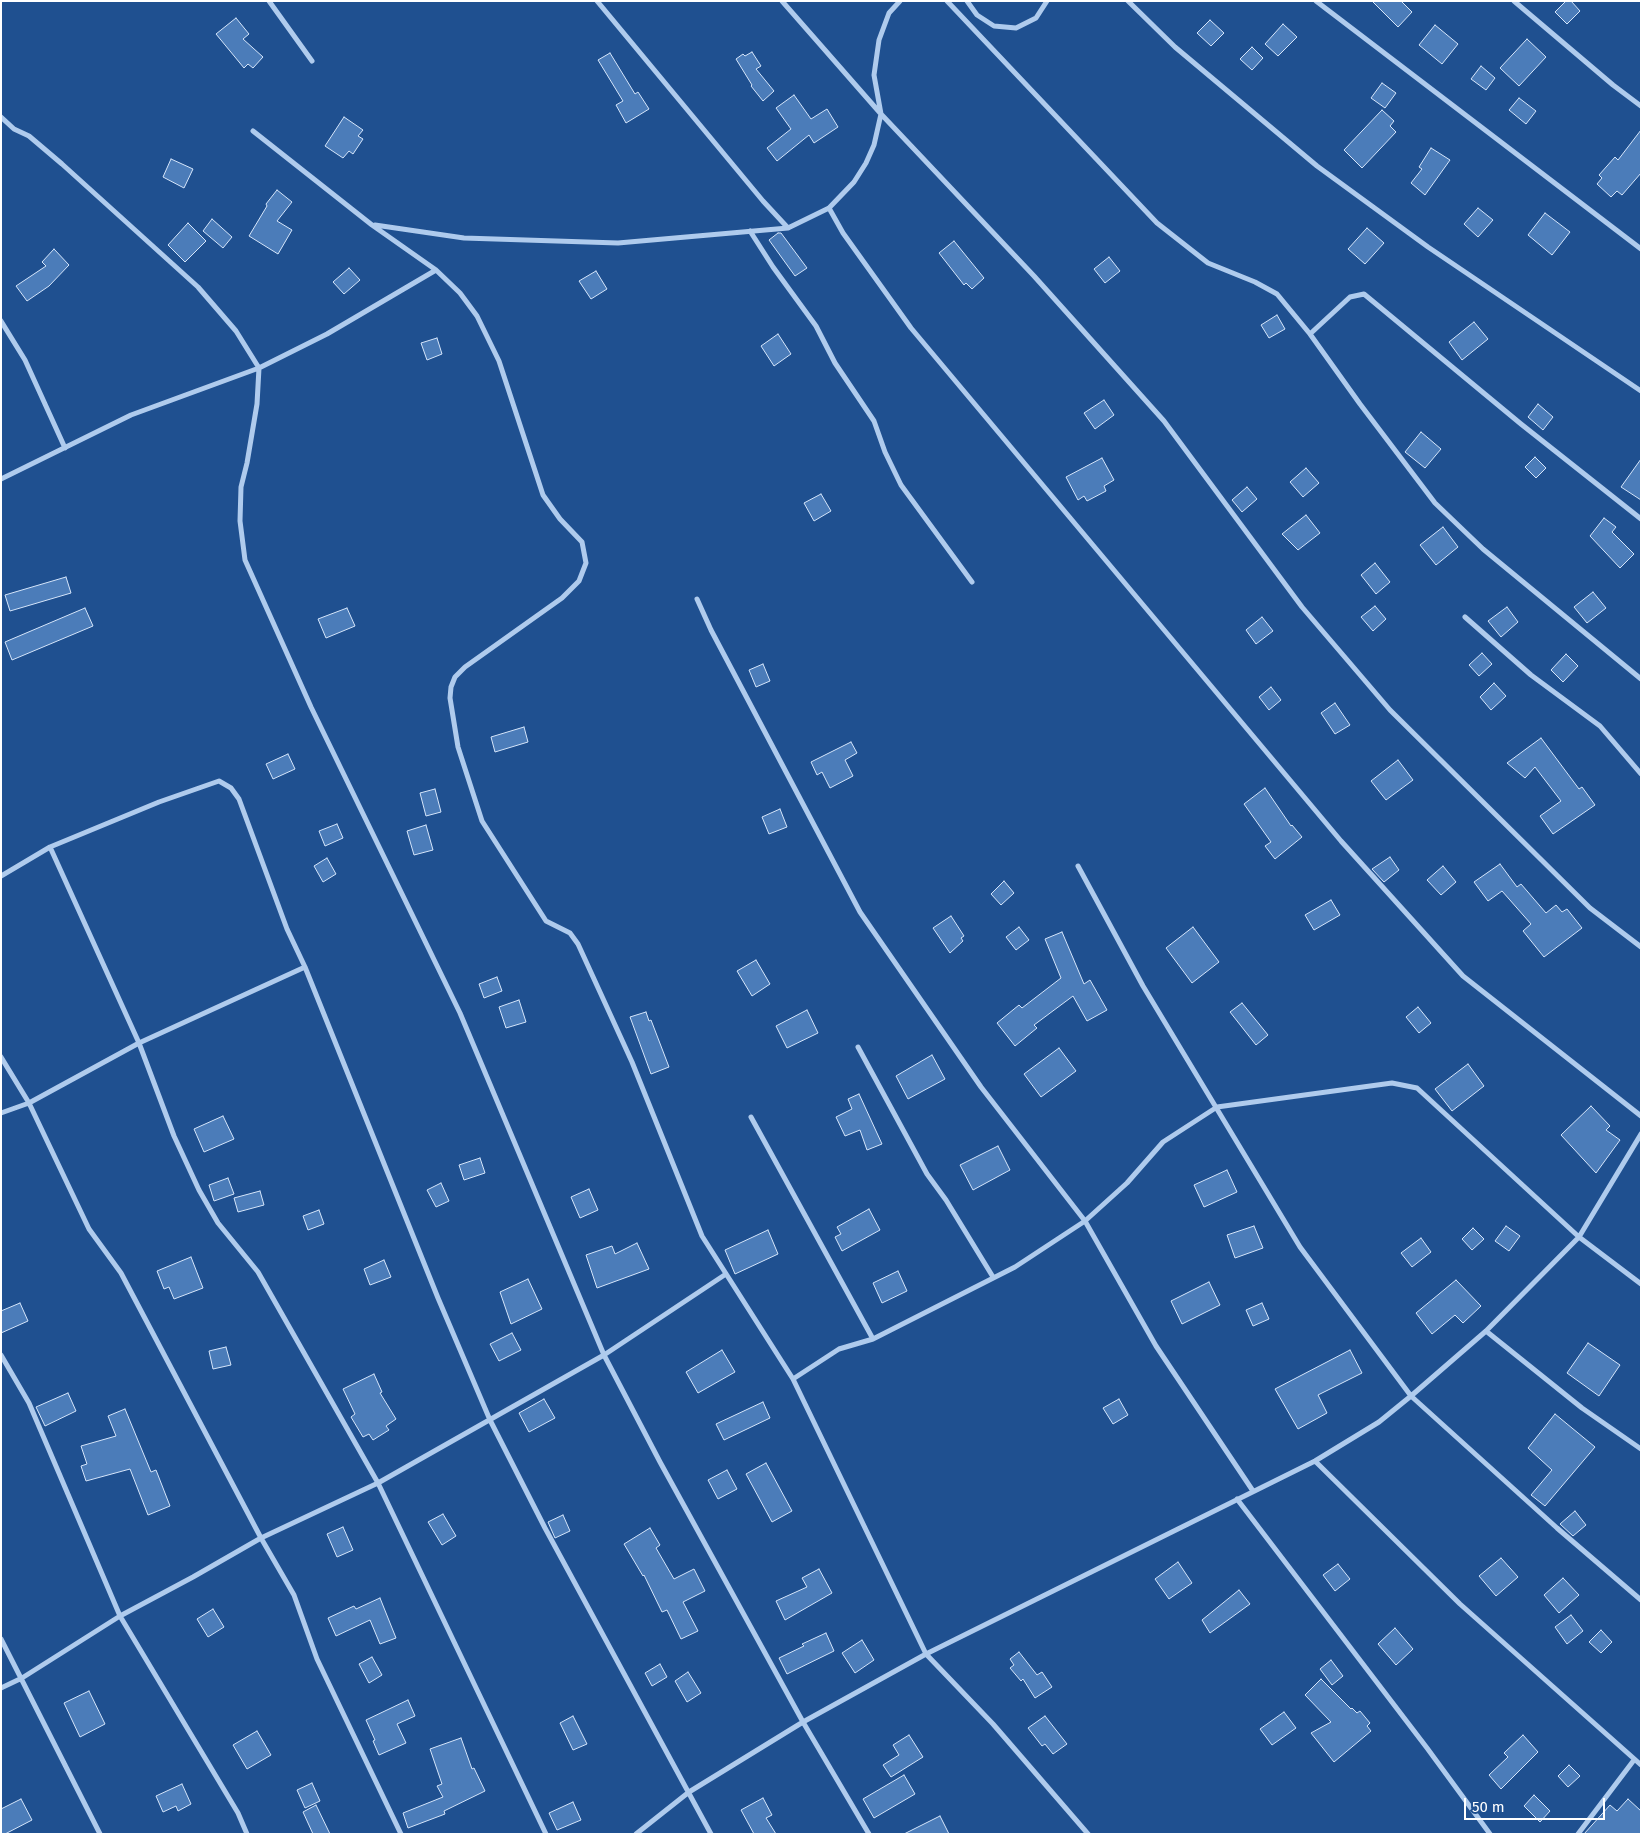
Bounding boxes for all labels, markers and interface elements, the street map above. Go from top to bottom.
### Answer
scale bar [1467,1788,1608,1820]
text: 50 m [1472,1798,1505,1816]

